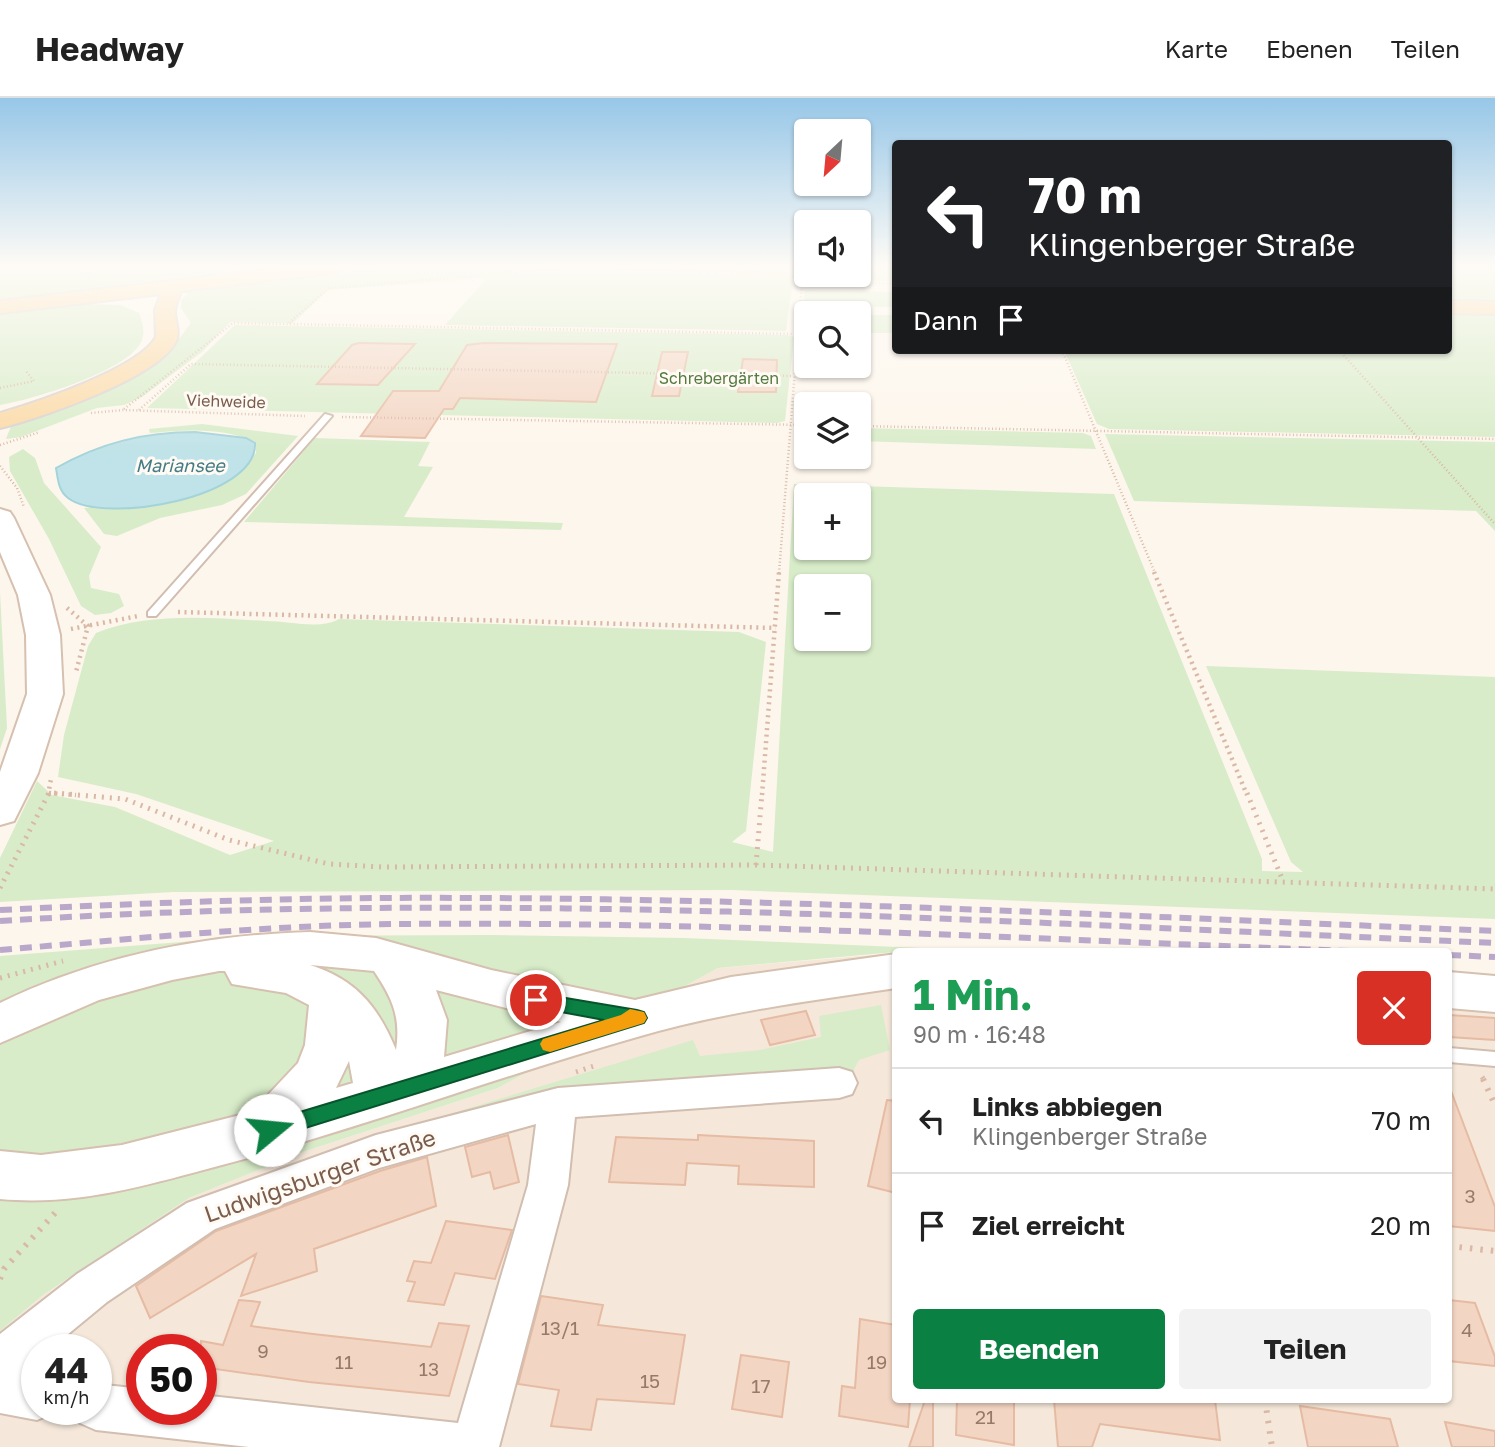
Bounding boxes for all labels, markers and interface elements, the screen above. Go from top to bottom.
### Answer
text: Headway [35,29,184,68]
text: Karte [1165,34,1228,63]
text: Ebenen [1266,34,1353,63]
text: Teilen [1391,34,1460,63]
north arrow [794,119,872,196]
map controls [794,119,871,651]
text: 70 m [1028,165,1142,224]
icon: left [913,168,1004,259]
button: sound [794,210,871,287]
text: Klingenberger Straße [1028,225,1355,263]
button: search [794,301,871,378]
icon: arrive [992,301,1030,339]
text: Dann [913,305,978,336]
park label: Schrebergärten [659,368,779,388]
street label: Viehweide [186,390,266,412]
button: layers [794,392,871,469]
water label: Mariansee [135,454,226,476]
button: + [794,483,871,560]
button: − [794,574,871,651]
text: 1 Min. [913,969,1033,1019]
pin [506,970,566,1030]
button: close [1357,971,1431,1045]
icon: arrive [517,981,555,1019]
text: 90 m · 16:48 [913,1020,1046,1048]
text: Links abbiegen [972,1091,1162,1122]
position arrow [233,1093,307,1167]
icon: left [913,1102,951,1140]
text: 70 m [1372,1105,1431,1136]
street label: Ludwigsburger Straße [200,1122,439,1228]
text: Klingenberger Straße [972,1122,1207,1150]
house number: 3 [1464,1184,1476,1207]
icon: arrive [913,1207,951,1245]
text: Ziel erreicht [972,1210,1125,1241]
text: 20 m [1370,1210,1431,1241]
button: Beenden [913,1309,1165,1389]
button: Teilen [1179,1309,1431,1389]
house number: 13/1 [541,1316,579,1339]
house number: 4 [1461,1318,1473,1341]
speed limit sign: 50 [126,1334,217,1425]
house number: 9 [257,1339,269,1362]
text: 44 [45,1349,88,1391]
house number: 11 [335,1350,353,1373]
house number: 19 [867,1350,887,1373]
house number: 13 [419,1357,439,1380]
house number: 15 [640,1369,660,1392]
house number: 17 [751,1374,771,1397]
text: km/h [44,1386,89,1408]
house number: 21 [975,1405,995,1428]

